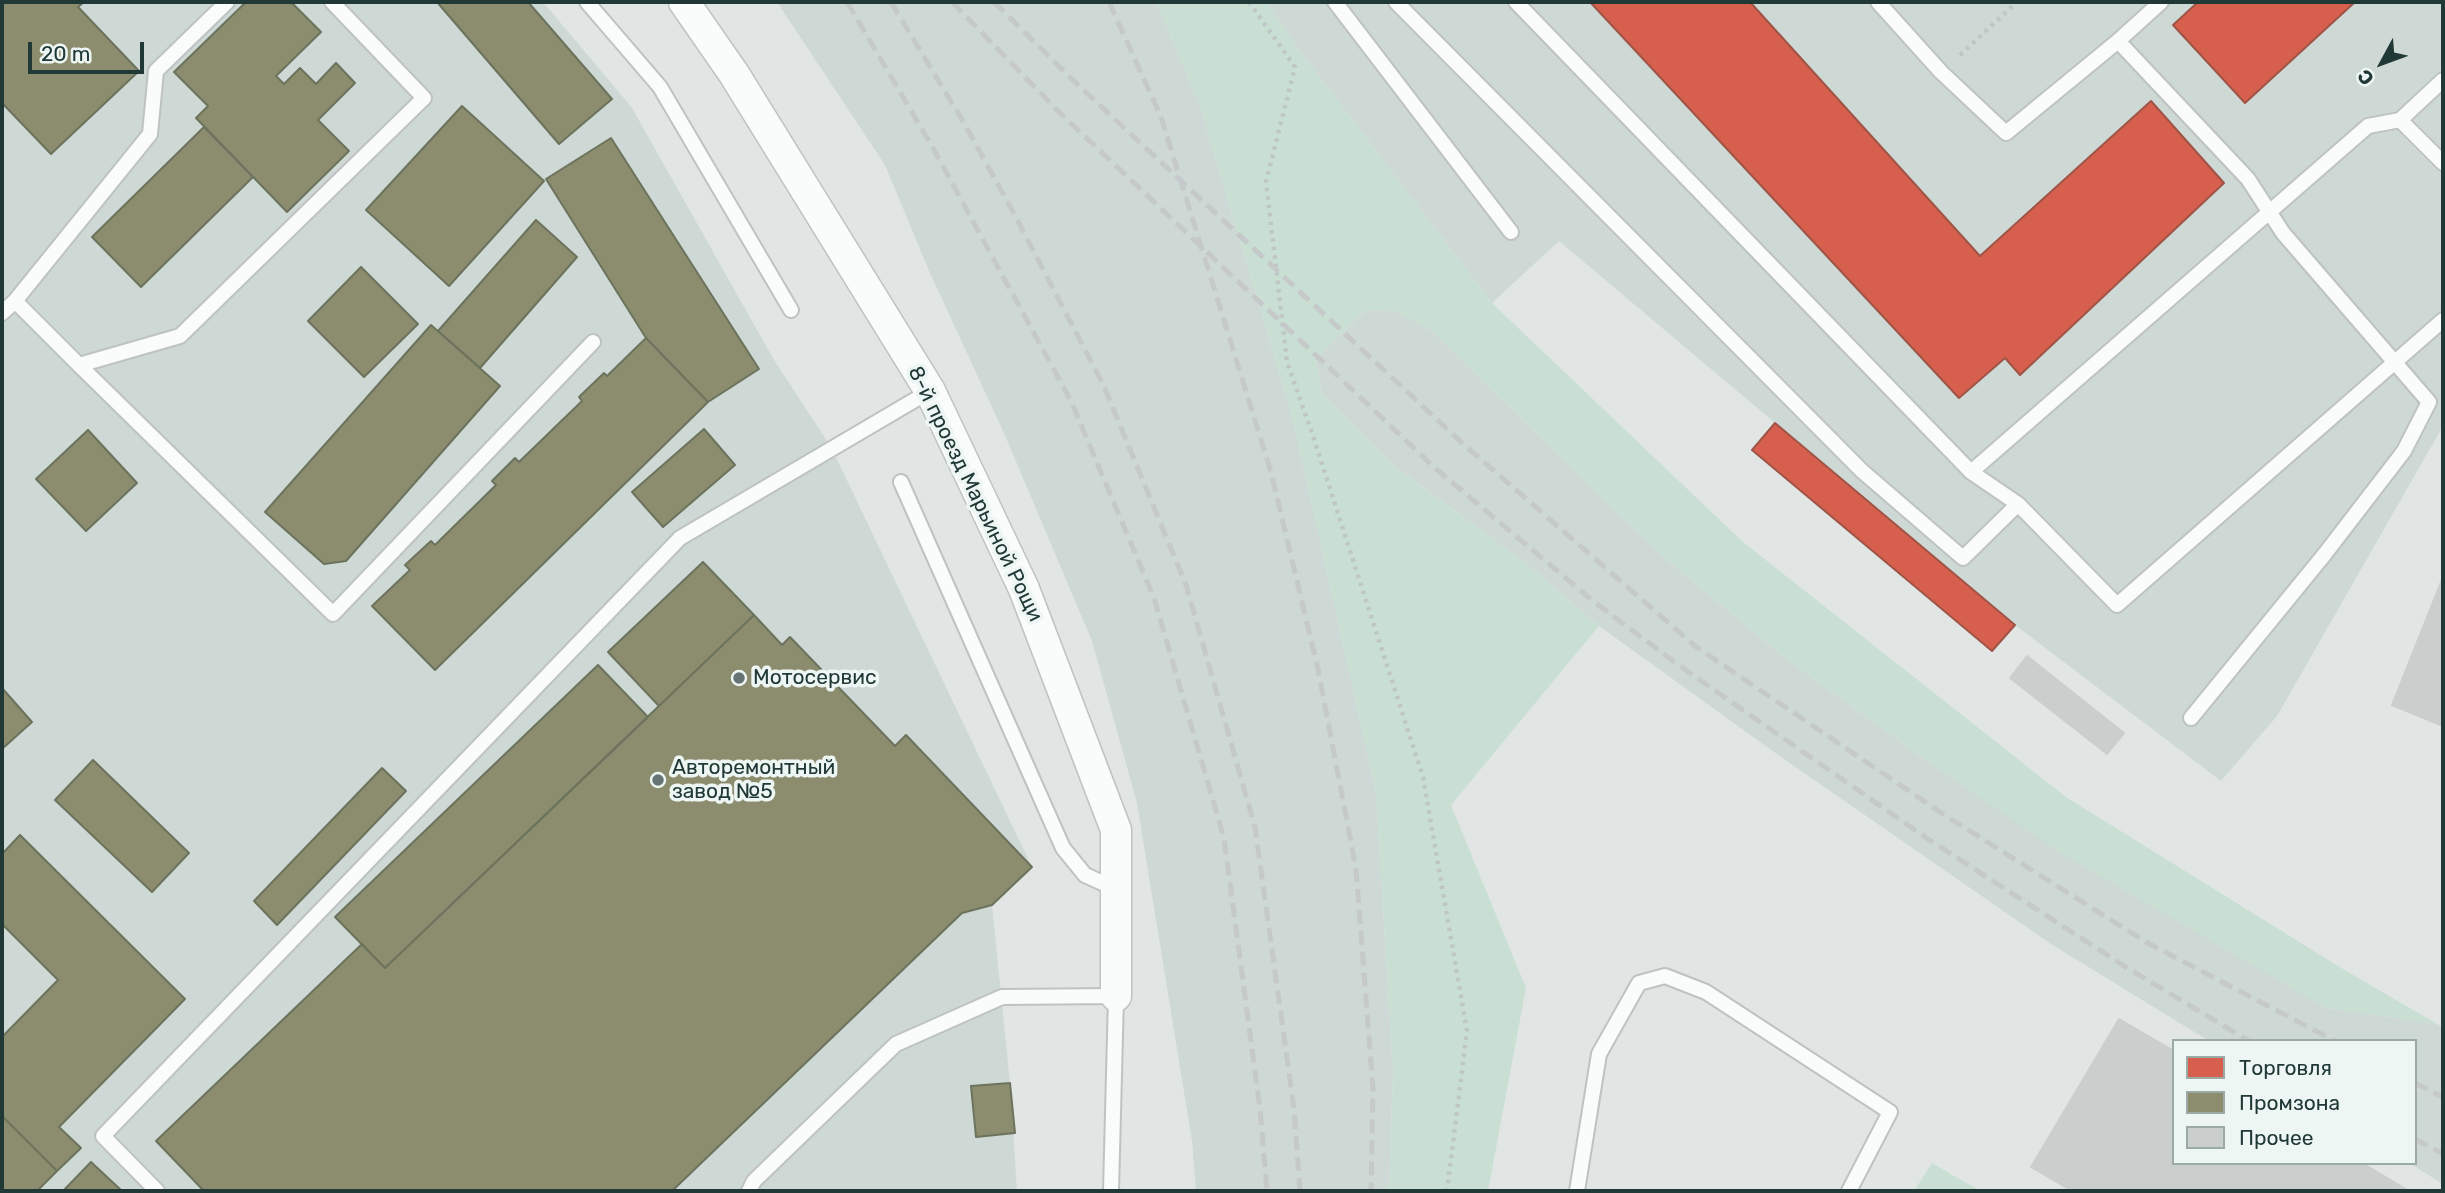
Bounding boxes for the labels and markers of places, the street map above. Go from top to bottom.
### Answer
place label: Мотосервис [753,665,877,691]
marker: Мотосервис [731,670,747,686]
place label: Авторемонтный завод №5 [672,755,835,805]
marker: Авторемонтный завод №5 [650,772,666,788]

